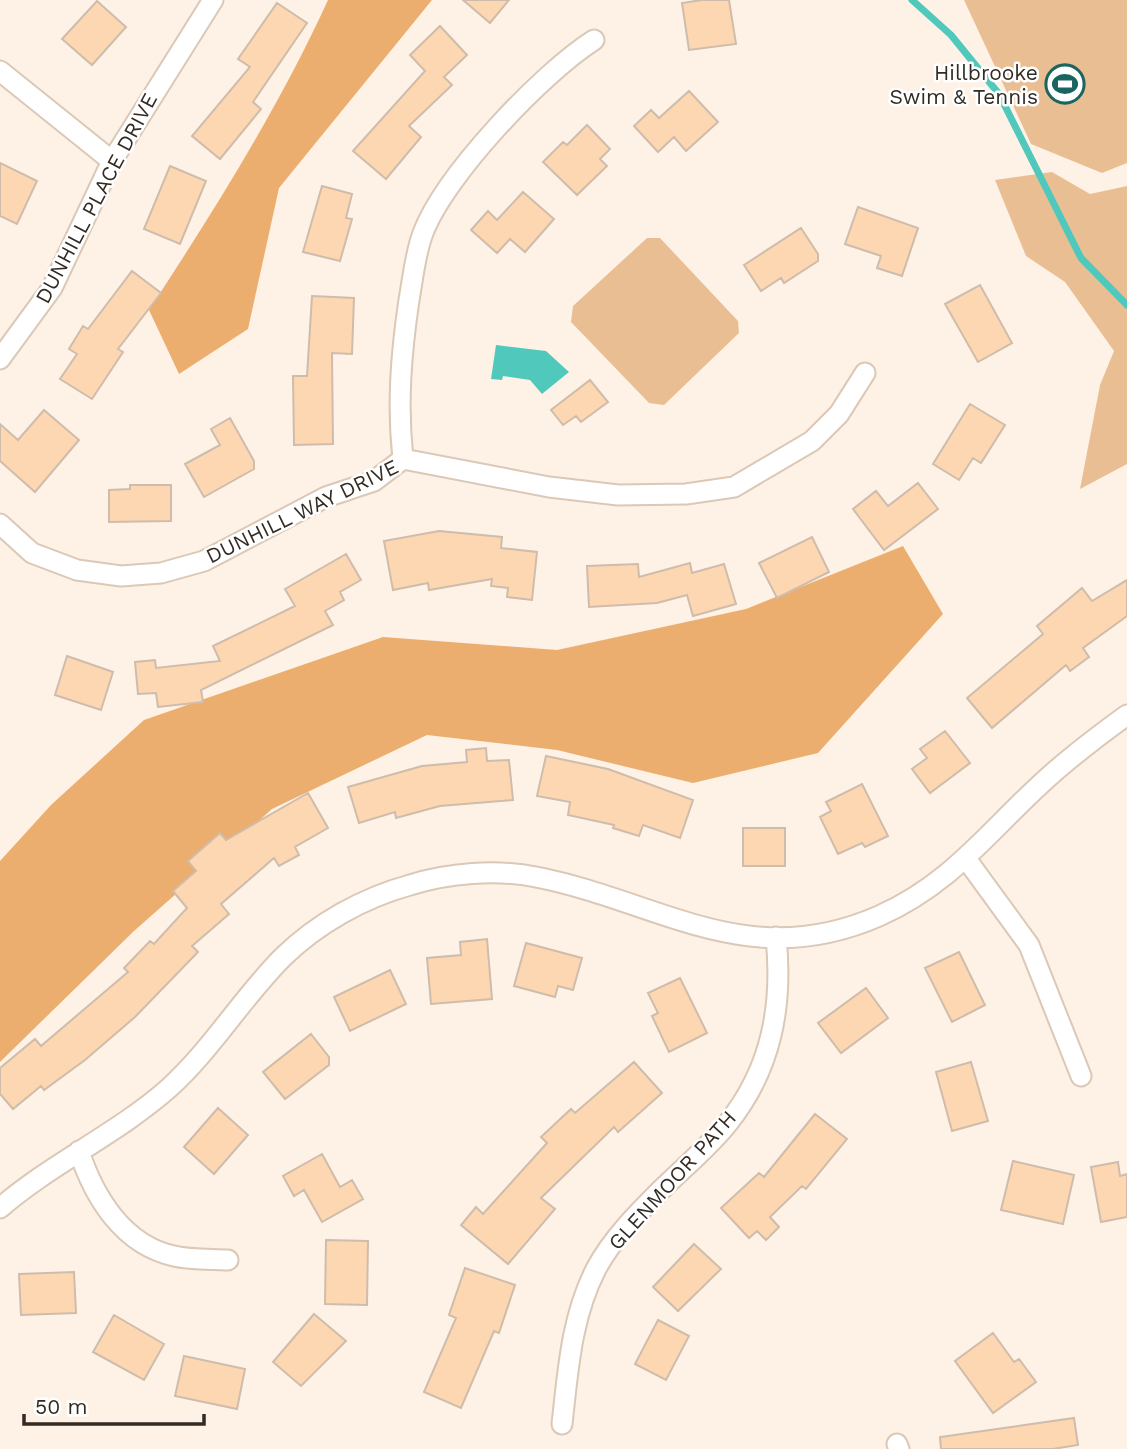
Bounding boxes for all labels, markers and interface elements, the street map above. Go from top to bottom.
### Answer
place label: Hillbrooke Swim & Tennis [889,60,1038,109]
sports icon: Hillbrooke Swim & Tennis [1044,63,1086,105]
street label: DUNHILL PLACE DRIVE [30,88,162,308]
street label: DUNHILL WAY DRIVE [202,454,402,568]
street label: GLENMOOR PATH [603,1105,741,1255]
scale bar [24,1382,205,1426]
text: 50 m [35,1394,87,1419]

